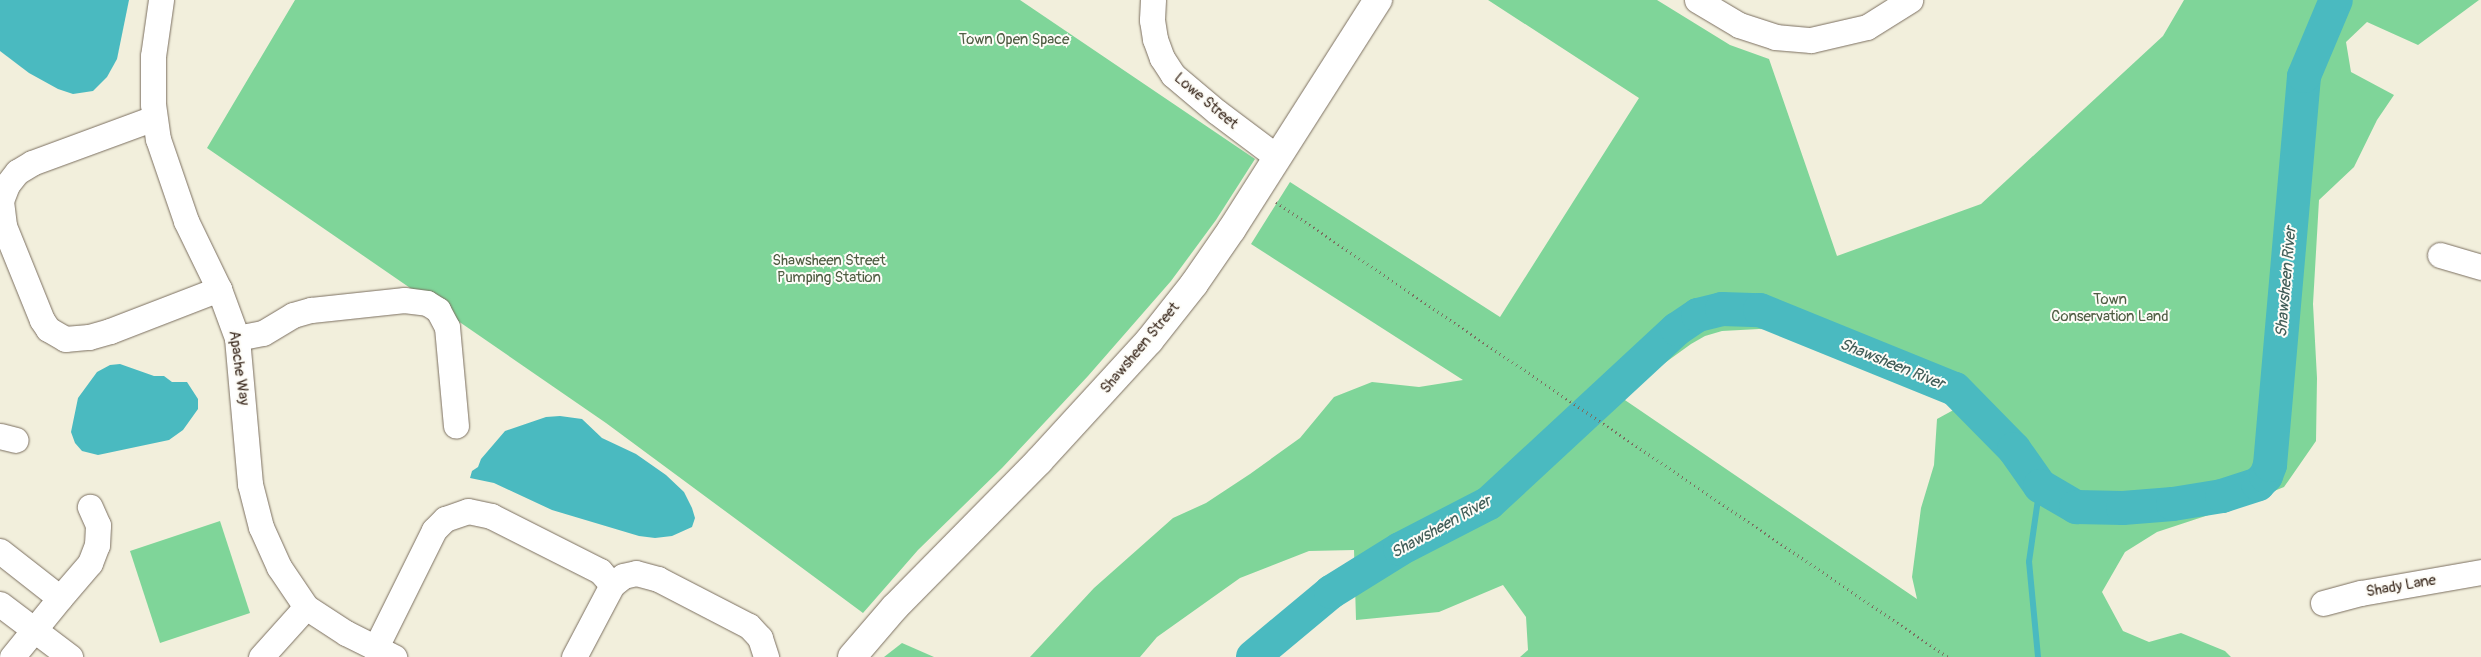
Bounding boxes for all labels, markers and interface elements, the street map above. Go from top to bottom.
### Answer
park label: Town Open Space [959,31,1069,49]
street label: Lowe Street [1170,69,1242,133]
water label: Shawsheen River [2272,226,2300,338]
park label: Shawsheen Street Pumping Station [772,251,886,286]
park label: Town Conservation Land [2051,290,2169,325]
street label: Shawsheen Street [1097,299,1183,397]
street label: Apache Way [225,329,253,407]
water label: Shawsheen River [1837,334,1947,394]
water label: Shawsheen River [1388,492,1494,562]
street label: Shady Lane [2365,571,2437,601]

